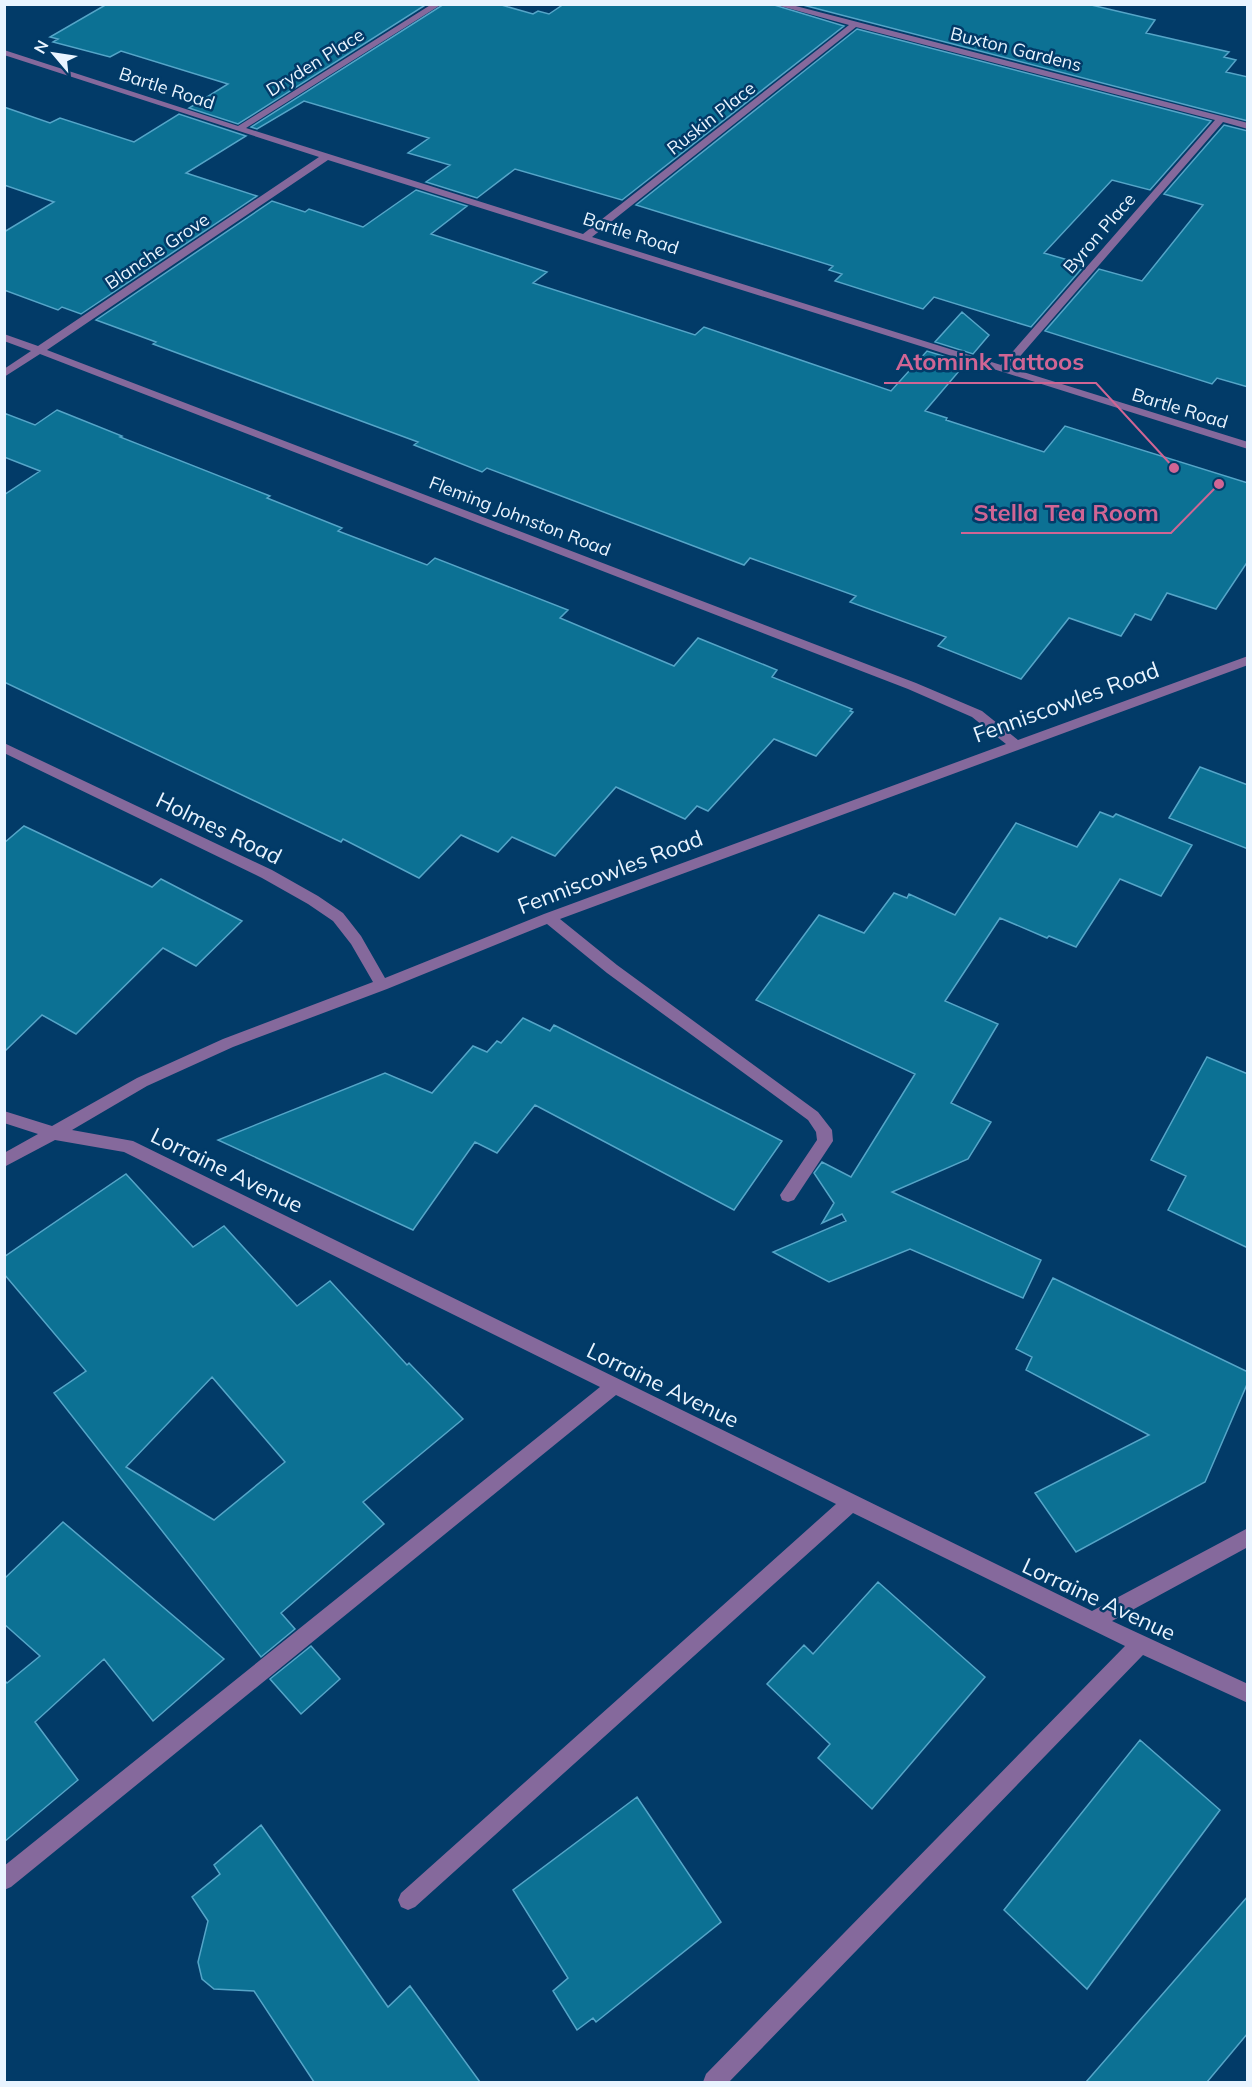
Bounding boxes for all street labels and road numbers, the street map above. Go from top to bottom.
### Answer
street label: Buxton Gardens [948,22,1084,76]
street label: Dryden Place [262,23,368,101]
street label: Bartle Road [116,62,218,114]
street label: Ruskin Place [662,76,760,160]
street label: Byron Place [1058,188,1140,278]
street label: Bartle Road [580,207,682,259]
street label: Blanche Grove [101,208,213,294]
street label: Bartle Road [1129,382,1231,434]
street label: Fleming Johnston Road [426,471,614,561]
street label: Fenniscowles Road [969,655,1163,749]
street label: Holmes Road [152,785,286,871]
street label: Fenniscowles Road [514,824,706,920]
street label: Lorraine Avenue [146,1121,308,1219]
street label: Lorraine Avenue [582,1336,744,1434]
street label: Lorraine Avenue [1018,1551,1180,1647]

